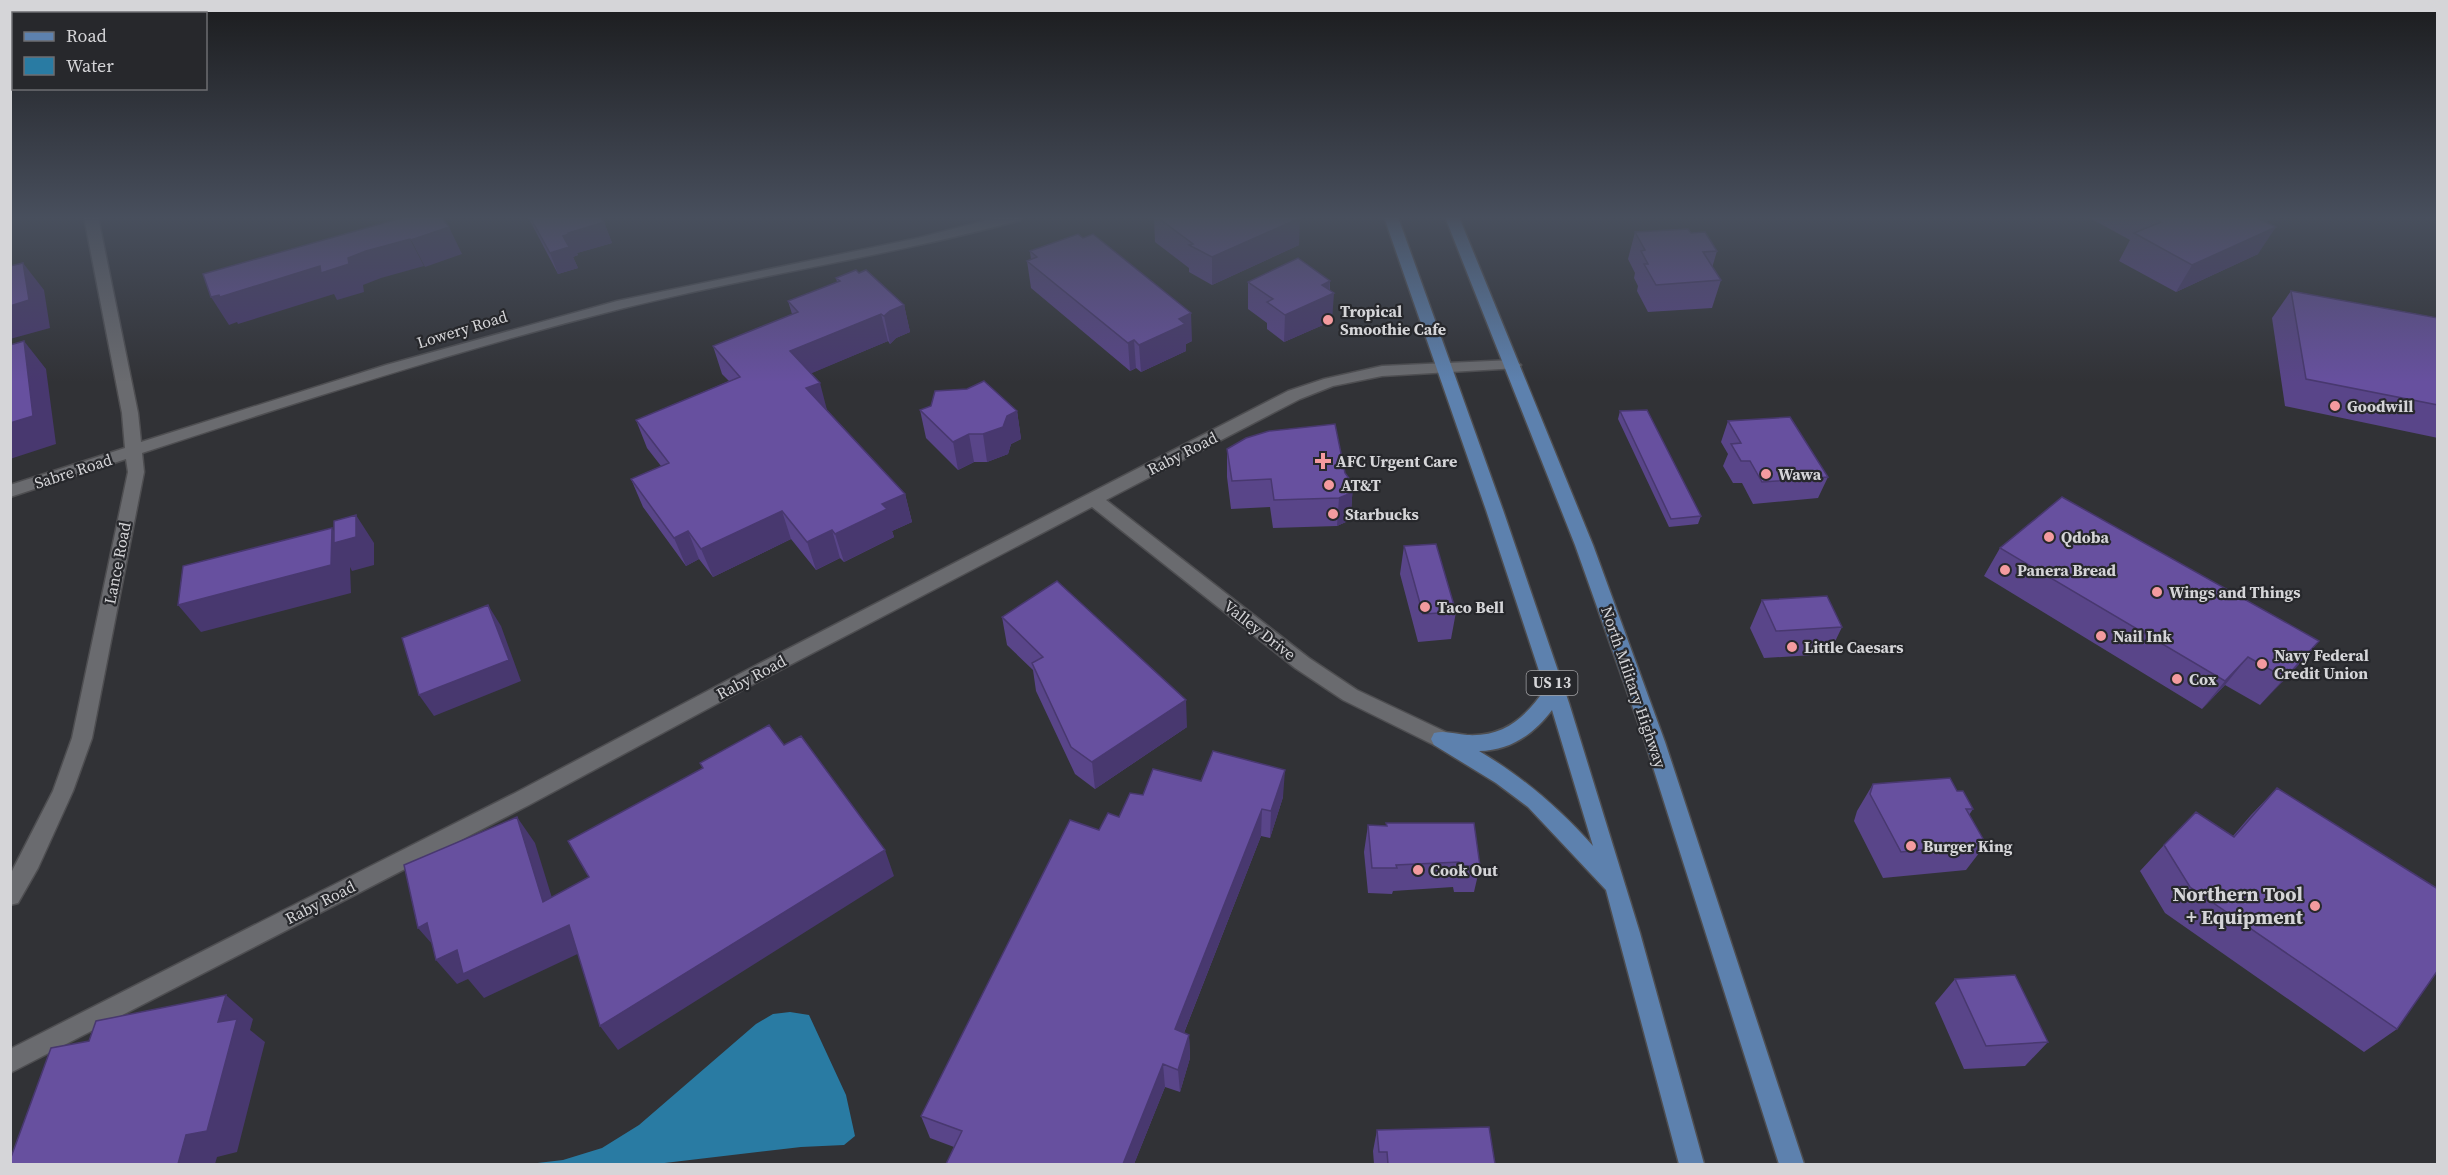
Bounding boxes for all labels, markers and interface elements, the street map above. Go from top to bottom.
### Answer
legend [12,12,207,90]
text: Road [66,23,107,48]
text: Water [66,53,114,78]
place label: Tropical Smoothie Cafe [1340,300,1446,340]
street label: Lowery Road [414,305,510,353]
marker: Tropical Smoothie Cafe [1321,313,1335,327]
place label: Goodwill [2347,395,2413,417]
marker: Goodwill [2328,399,2342,413]
street label: Raby Road [1143,426,1221,480]
street label: Sabre Road [31,448,115,494]
place label: AFC Urgent Care [1336,450,1457,472]
marker: AFC Urgent Care [1314,452,1332,470]
place label: Wawa [1778,463,1822,485]
marker: Wawa [1759,467,1773,481]
place label: AT&T [1341,474,1381,496]
marker: AT&T [1322,478,1336,492]
place label: Starbucks [1345,503,1419,525]
marker: Starbucks [1326,507,1340,521]
street label: Lance Road [98,520,136,606]
place label: Qdoba [2061,526,2109,548]
marker: Qdoba [2042,530,2056,544]
place label: Panera Bread [2017,559,2117,581]
marker: Panera Bread [1998,563,2012,577]
place label: Wings and Things [2169,581,2301,603]
marker: Wings and Things [2150,585,2164,599]
street label: Valley Drive [1219,595,1301,665]
place label: Taco Bell [1437,596,1504,618]
marker: Taco Bell [1418,600,1432,614]
street label: North Military Highway [1596,603,1672,772]
place label: Nail Ink [2113,625,2172,647]
marker: Nail Ink [2094,629,2108,643]
place label: Little Caesars [1804,636,1904,658]
marker: Little Caesars [1785,640,1799,654]
place label: Navy Federal Credit Union [2274,644,2369,684]
street label: Raby Road [712,649,790,705]
marker: Navy Federal Credit Union [2255,657,2269,671]
place label: Cox [2189,668,2217,690]
road number: US 13 [1526,671,1578,695]
marker: Cox [2170,672,2184,686]
place label: Burger King [1923,835,2013,857]
marker: Burger King [1904,839,1918,853]
place label: Cook Out [1430,859,1498,881]
marker: Cook Out [1411,863,1425,877]
street label: Raby Road [281,875,359,929]
place label: Northern Tool + Equipment [2173,880,2304,931]
marker: Northern Tool + Equipment [2308,899,2322,913]

